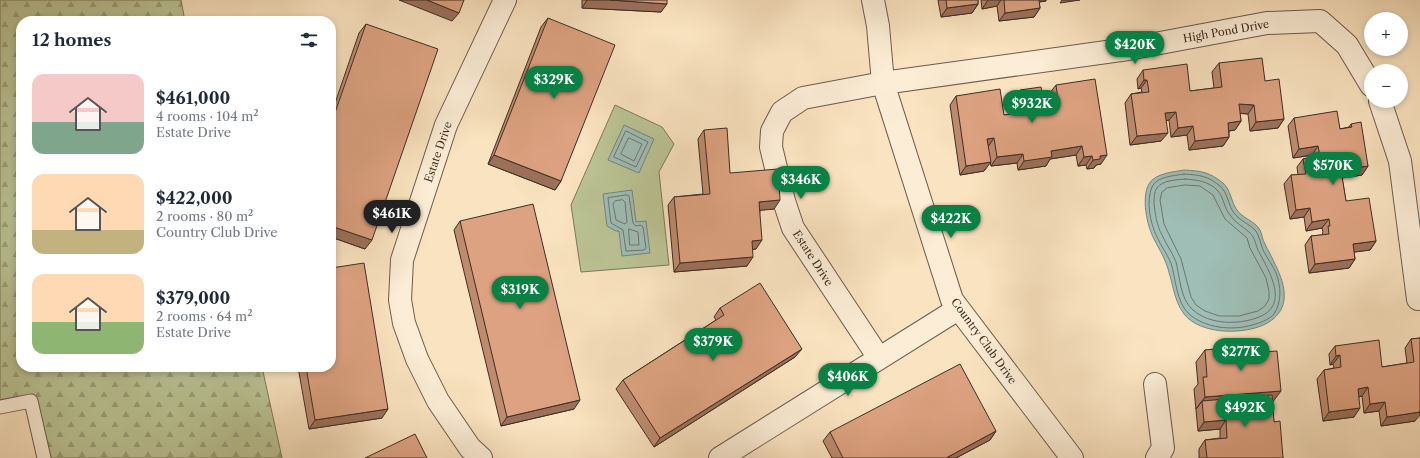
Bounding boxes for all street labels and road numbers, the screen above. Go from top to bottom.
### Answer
street label: High Pond Drive [1182,17,1270,45]
street label: Estate Drive [421,120,455,184]
street label: Estate Drive [790,228,836,288]
street label: Country Club Drive [948,295,1020,387]

